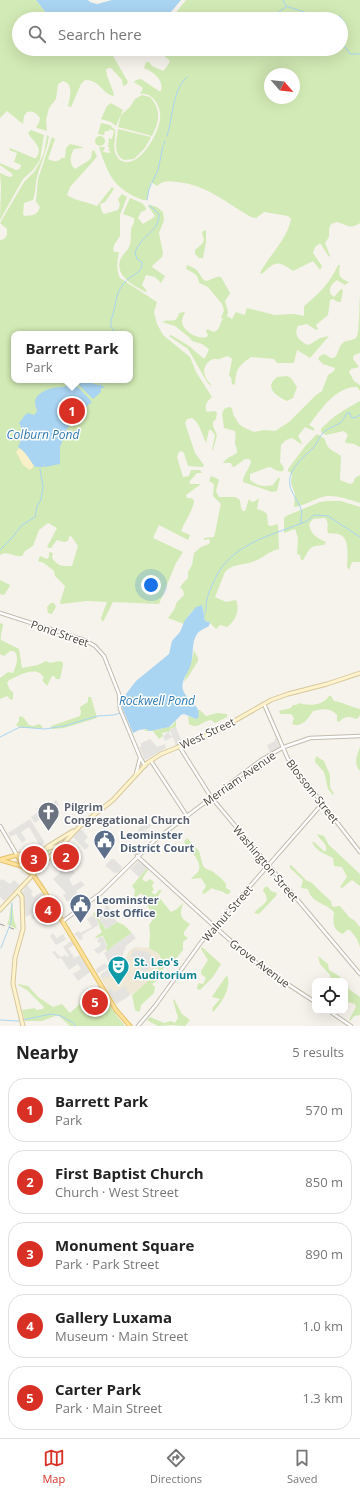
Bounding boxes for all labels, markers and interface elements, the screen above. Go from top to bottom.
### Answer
search box [12,12,348,56]
icon: search [26,23,48,45]
text: Search here [58,24,142,44]
north arrow [264,68,300,104]
popup [11,331,133,383]
text: Barrett Park [25,338,119,358]
text: Park [25,358,53,376]
pin: 1 [59,396,85,426]
water label: Colburn Pond [7,426,80,443]
your location [141,575,161,595]
street label: Pond Street [29,616,91,650]
water label: Rockwell Pond [119,692,196,709]
street label: West Street [177,714,237,752]
street label: Merriam Avenue [200,747,278,809]
street label: Blossom Street [283,756,343,826]
church icon: Pilgrim Congregational Church [35,799,61,832]
place label: Pilgrim Congregational Church [64,799,190,827]
street label: Washington Street [230,822,302,904]
public building icon: Leominster District Court [92,827,118,860]
place label: Leominster District Court [120,827,194,855]
pin: 2 [53,842,79,872]
pin: 3 [21,844,47,874]
street label: Walnut Street [198,882,256,944]
public building icon: Leominster Post Office [68,892,94,925]
place label: Leominster Post Office [96,892,159,920]
pin: 4 [35,895,61,925]
street label: Grove Avenue [227,935,293,991]
theatre icon: St. Leo's Auditorium [106,954,132,987]
place label: St. Leo's Auditorium [134,954,197,982]
map controls [312,978,348,1014]
button: locate [312,978,348,1014]
pin: 5 [82,987,108,1017]
text: Nearby [16,1041,78,1064]
text: 5 results [292,1043,344,1061]
text: Barrett Park [55,1091,148,1111]
text: 1 [26,1101,34,1119]
text: 570 m [305,1101,343,1119]
text: Park [55,1111,82,1129]
text: First Baptist Church [55,1163,204,1183]
text: 2 [26,1173,34,1191]
text: 850 m [305,1173,343,1191]
text: Church · West Street [55,1183,179,1201]
text: Monument Square [55,1235,194,1255]
text: 3 [26,1245,34,1263]
text: 890 m [305,1245,343,1263]
text: Park · Park Street [55,1255,159,1273]
text: Gallery Luxama [55,1307,172,1327]
text: 4 [26,1317,34,1335]
text: 1.0 km [302,1317,343,1335]
text: Museum · Main Street [55,1327,188,1345]
text: Carter Park [55,1379,141,1399]
text: 5 [26,1389,34,1407]
text: 1.3 km [302,1389,343,1407]
text: Park · Main Street [55,1399,162,1417]
tab: Map [42,1447,65,1486]
tab: Directions [150,1447,202,1486]
tab: Saved [287,1447,318,1486]

